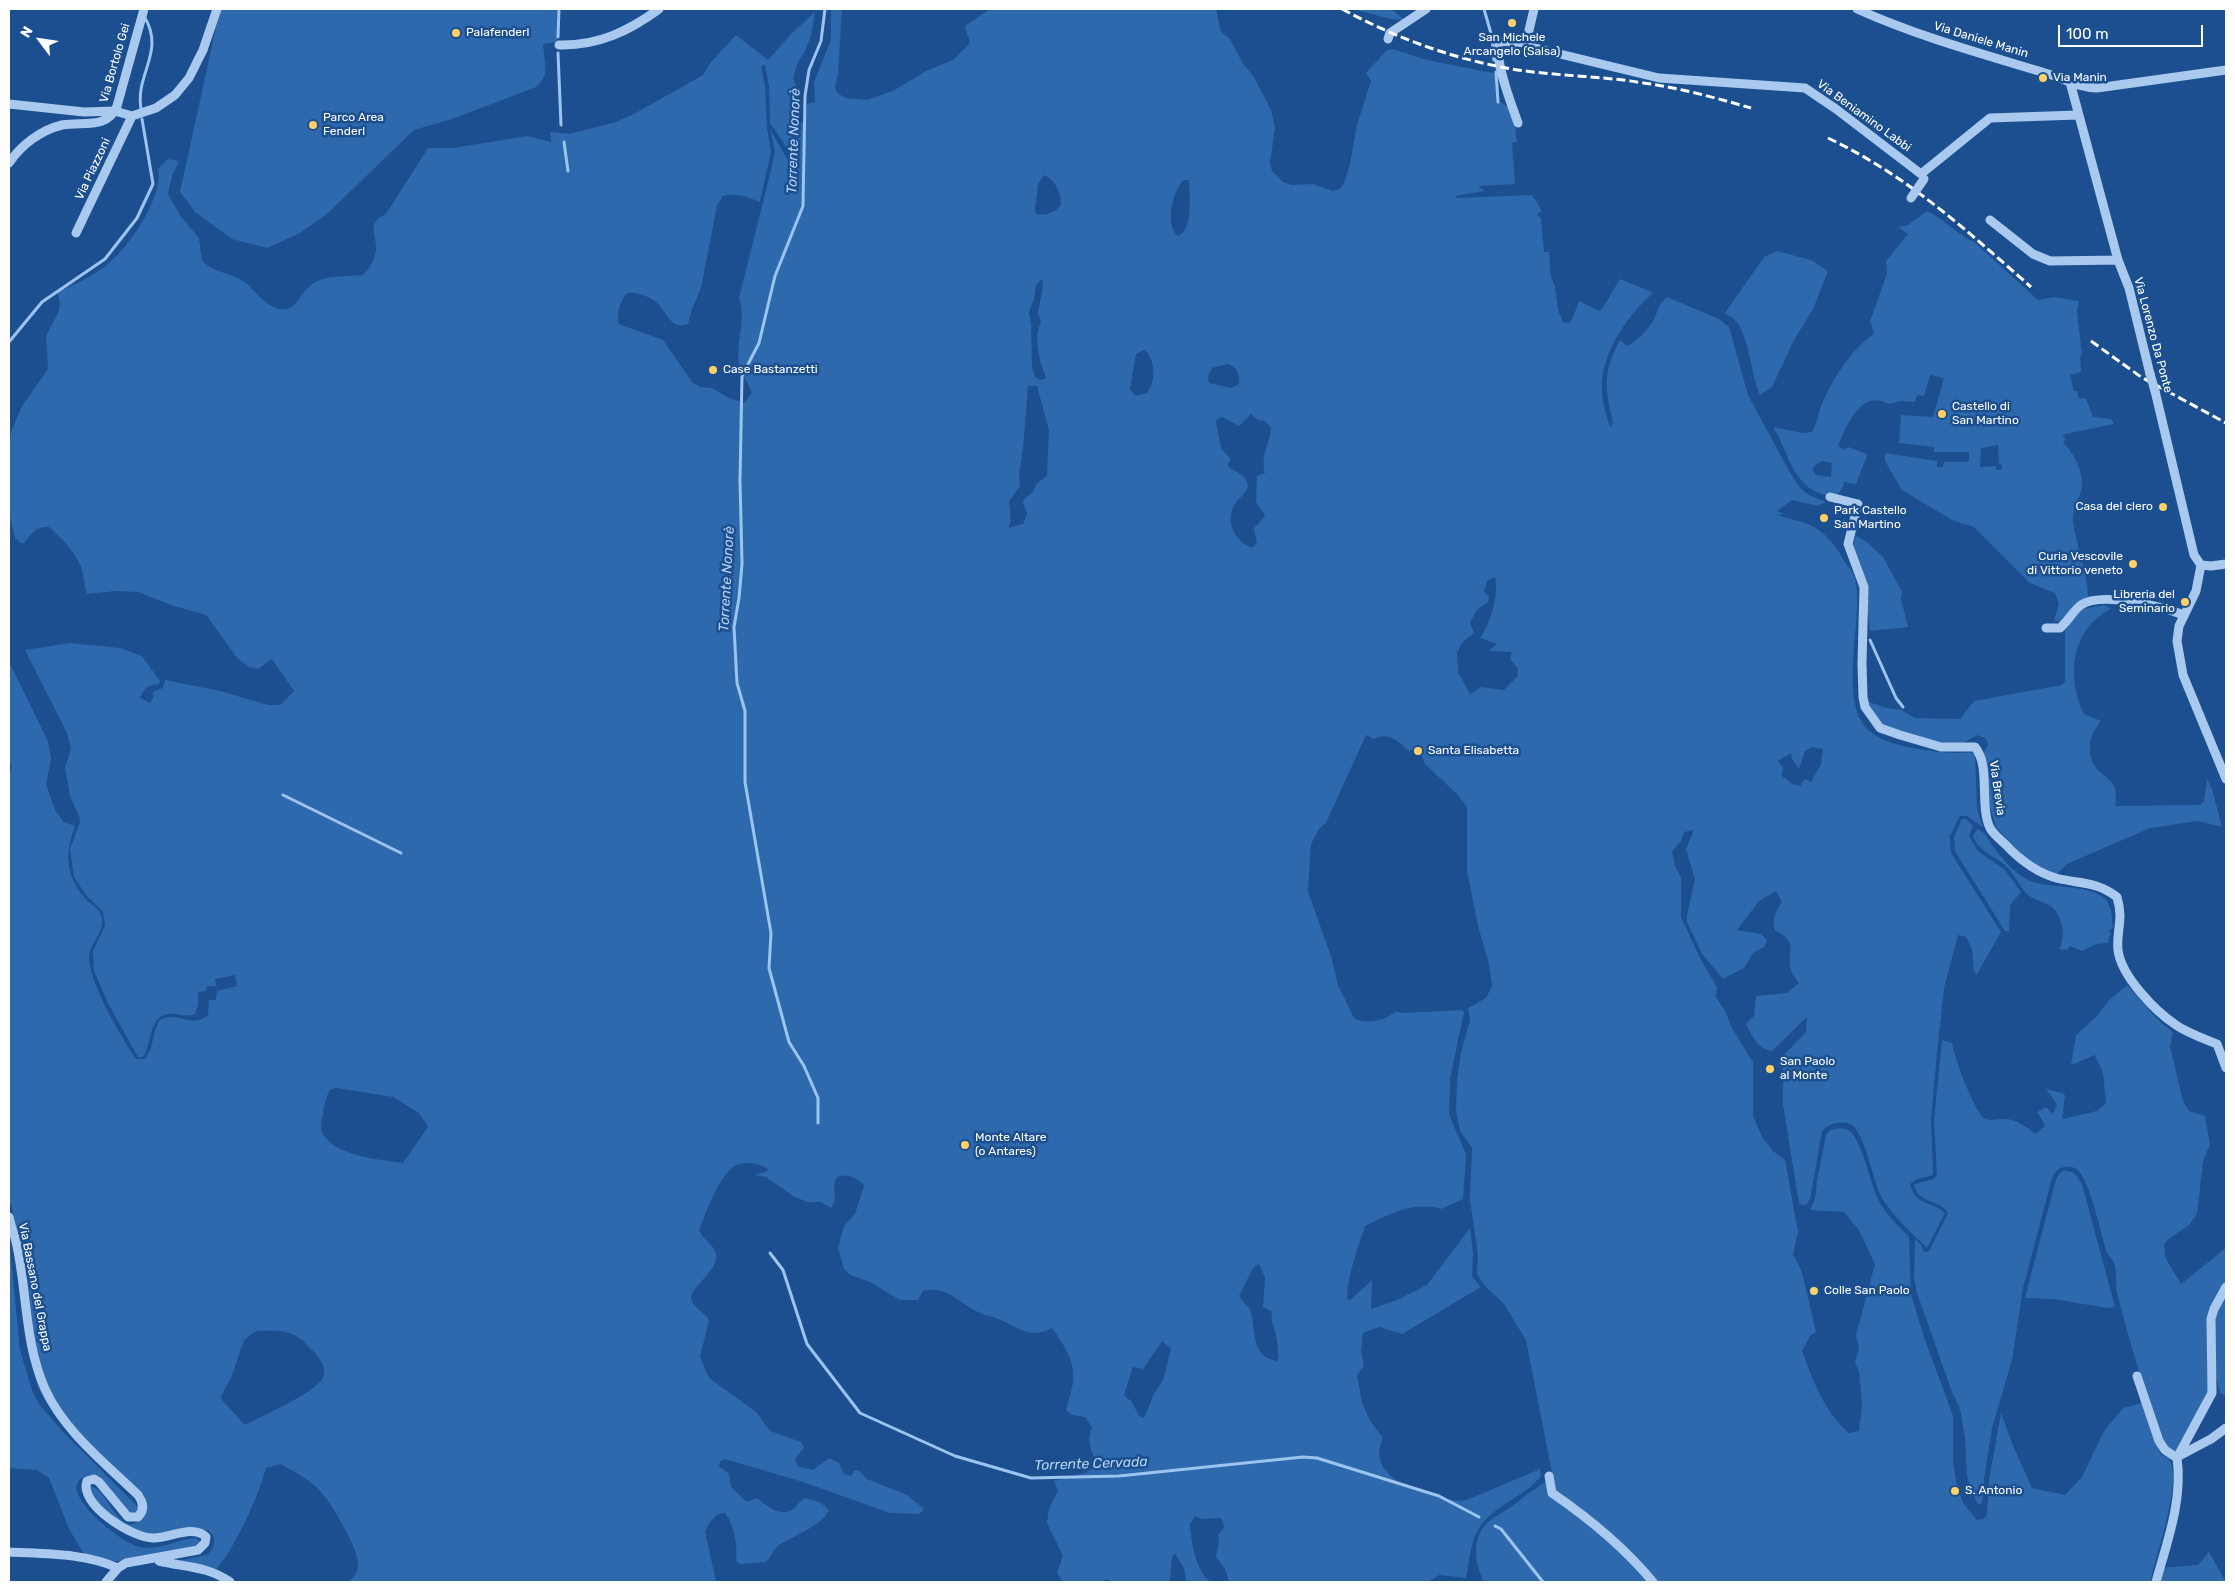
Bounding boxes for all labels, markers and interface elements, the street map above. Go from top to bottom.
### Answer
north arrow [15,15,65,65]
scale bar [2060,15,2205,47]
marker: San Michele Arcangelo (Salsa) [1506,17,1518,29]
street label: Via Daniele Manin [1932,19,2030,61]
street label: Via Bortolo Gei [97,22,133,104]
text: N [17,23,37,41]
text: 100 m [2066,25,2108,43]
place label: Palafenderl [466,26,530,40]
marker: Palafenderl [450,27,462,39]
place label: San Michele Arcangelo (Salsa) [1464,31,1560,59]
place label: Via Manin [2053,71,2107,85]
marker: Via Manin [2037,72,2049,84]
street label: Via Beniamino Labbi [1814,77,1914,155]
water label: Torrente Nonorè [784,88,804,194]
place label: Parco Area Fenderl [323,111,384,139]
marker: Parco Area Fenderl [307,119,319,131]
street label: Via Piazzoni [72,136,114,202]
street label: Via Lorenzo Da Ponte [2131,276,2175,394]
place label: Case Bastanzetti [723,363,818,377]
marker: Case Bastanzetti [707,364,719,376]
place label: Castello di San Martino [1952,400,2019,428]
marker: Castello di San Martino [1936,408,1948,420]
place label: Casa del clero [2075,500,2153,514]
marker: Casa del clero [2157,501,2169,513]
place label: Park Castello San Martino [1834,504,1907,532]
marker: Park Castello San Martino [1818,512,1830,524]
water label: Torrente Nonorè [716,526,738,632]
place label: Curia Vescovile di Vittorio veneto [2027,550,2123,578]
marker: Curia Vescovile di Vittorio veneto [2127,558,2139,570]
place label: Libreria del Seminario [2113,588,2175,616]
marker: Libreria del Seminario [2179,596,2191,608]
place label: Santa Elisabetta [1428,744,1519,758]
marker: Santa Elisabetta [1412,745,1424,757]
street label: Via Brevia [1986,760,2008,816]
place label: San Paolo al Monte [1780,1055,1835,1083]
marker: San Paolo al Monte [1764,1063,1776,1075]
place label: Monte Altare (o Antares) [975,1131,1046,1159]
marker: Monte Altare (o Antares) [959,1139,971,1151]
street label: Via Bassano del Grappa [15,1221,55,1353]
place label: Colle San Paolo [1824,1284,1910,1298]
marker: Colle San Paolo [1808,1285,1820,1297]
water label: Torrente Cervada [1034,1454,1148,1474]
place label: S. Antonio [1965,1484,2022,1498]
marker: S. Antonio [1949,1485,1961,1497]

